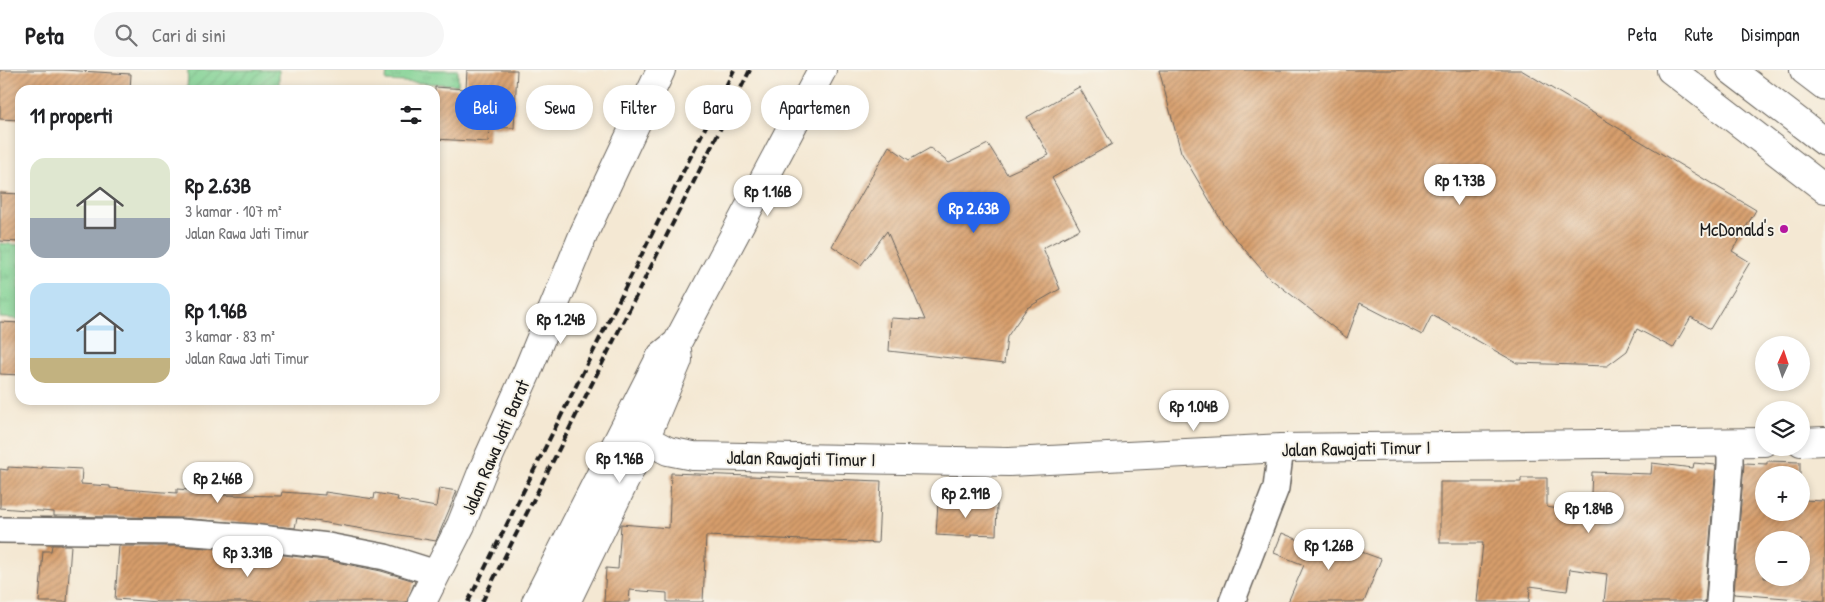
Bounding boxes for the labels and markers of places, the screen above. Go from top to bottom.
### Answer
pin: Rp 1.73B [1408,164,1512,206]
pin: Rp 1.16B [716,174,820,217]
pin: Rp 2.63B [922,191,1026,234]
place label: McDonald's [1700,216,1774,242]
marker: McDonald's [1778,223,1790,235]
pin: Rp 1.24B [509,302,613,345]
pin: Rp 1.04B [1142,390,1246,432]
pin: Rp 1.96B [568,442,672,484]
pin: Rp 2.46B [166,462,270,504]
pin: Rp 2.91B [914,476,1018,519]
pin: Rp 1.84B [1537,492,1641,534]
pin: Rp 1.26B [1277,528,1381,571]
pin: Rp 3.31B [196,536,300,578]

